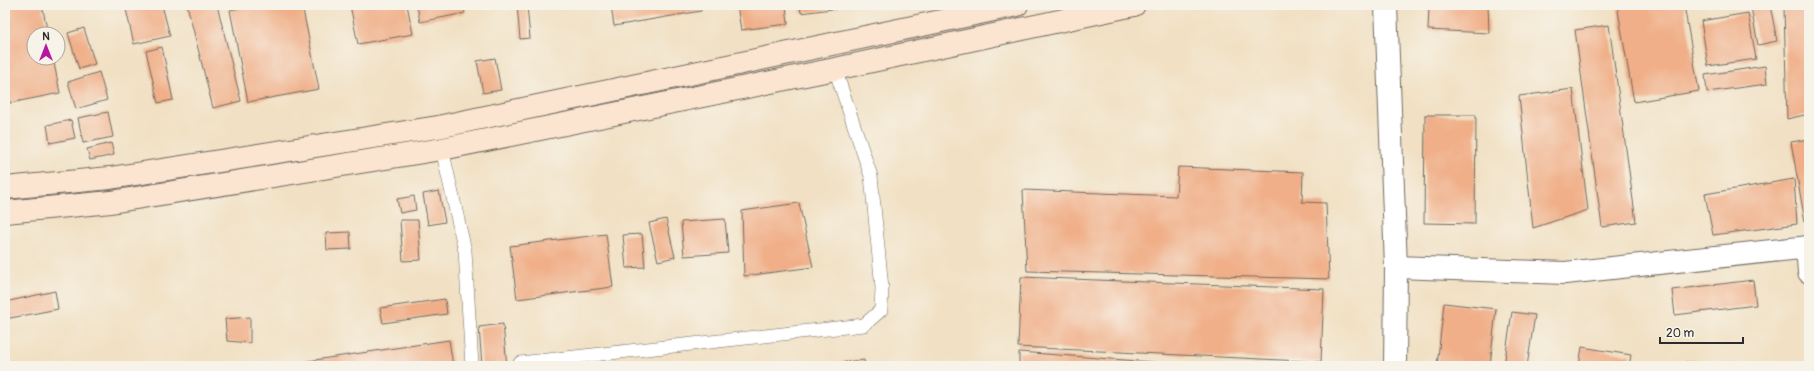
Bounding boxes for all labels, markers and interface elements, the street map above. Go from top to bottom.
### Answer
north arrow [26,26,66,66]
text: N [42,30,50,43]
scale bar [1660,319,1743,345]
text: 20 m [1666,326,1695,341]

